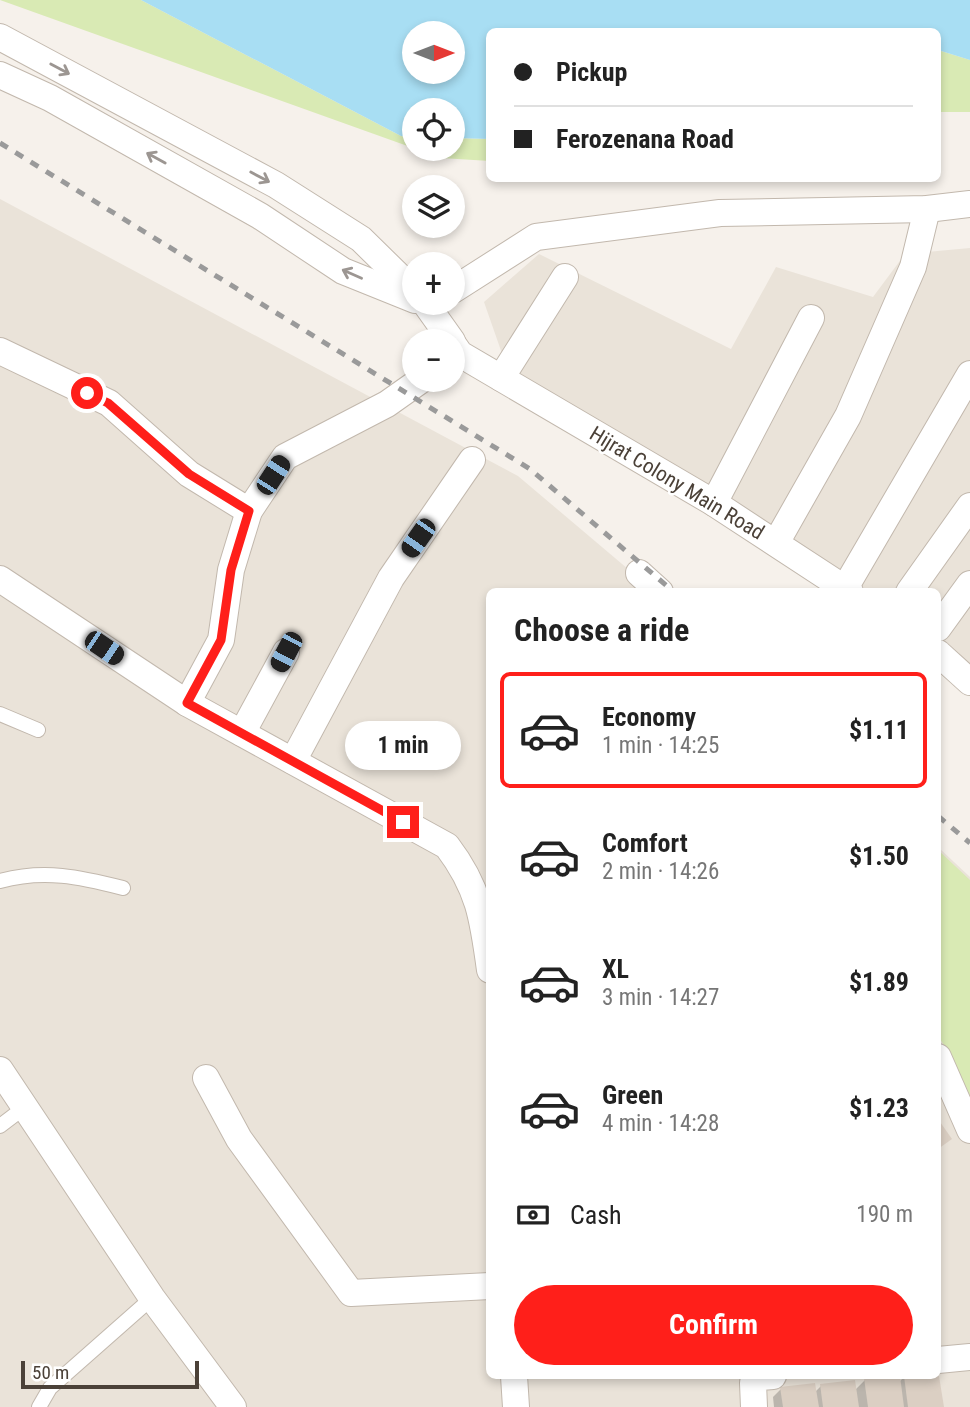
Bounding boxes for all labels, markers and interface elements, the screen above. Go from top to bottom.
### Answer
north arrow [402,21,466,84]
map controls [402,21,465,392]
text: Pickup [556,57,627,87]
one-way arrow [49,63,70,76]
button: locate [402,98,465,161]
text: Ferozenana Road [556,124,734,154]
one-way arrow [147,151,167,165]
one-way arrow [250,170,270,184]
button: layers [402,175,465,238]
button: + [402,252,465,315]
one-way arrow [342,267,363,280]
button: − [402,329,465,392]
route start [71,377,103,409]
street label: Hijrat Colony Main Road [585,421,769,545]
car [253,452,294,498]
car [398,515,439,561]
text: Choose a ride [514,611,689,649]
car [81,628,128,668]
car [267,629,306,675]
icon: car [518,699,581,762]
text: Economy [602,702,696,732]
text: $1.11 [849,715,909,745]
callout: 1 min [345,720,461,770]
text: 1 min [377,732,429,759]
text: 1 min · 14:25 [602,732,719,759]
route end [387,806,419,838]
icon: car [518,825,581,888]
text: Comfort [602,828,688,858]
text: $1.50 [849,841,909,871]
text: 2 min · 14:26 [602,858,719,885]
icon: car [518,951,581,1014]
text: XL [602,954,629,984]
text: $1.89 [849,967,909,997]
text: 3 min · 14:27 [602,984,719,1011]
icon: car [518,1077,581,1140]
text: Green [602,1080,663,1110]
text: $1.23 [849,1093,909,1123]
text: 4 min · 14:28 [602,1110,719,1137]
icon: cash [514,1196,552,1234]
text: Cash [570,1200,622,1230]
text: 190 m [856,1201,913,1228]
button: Confirm [514,1285,913,1365]
scale bar [21,1358,200,1390]
text: 50 m [32,1361,69,1384]

